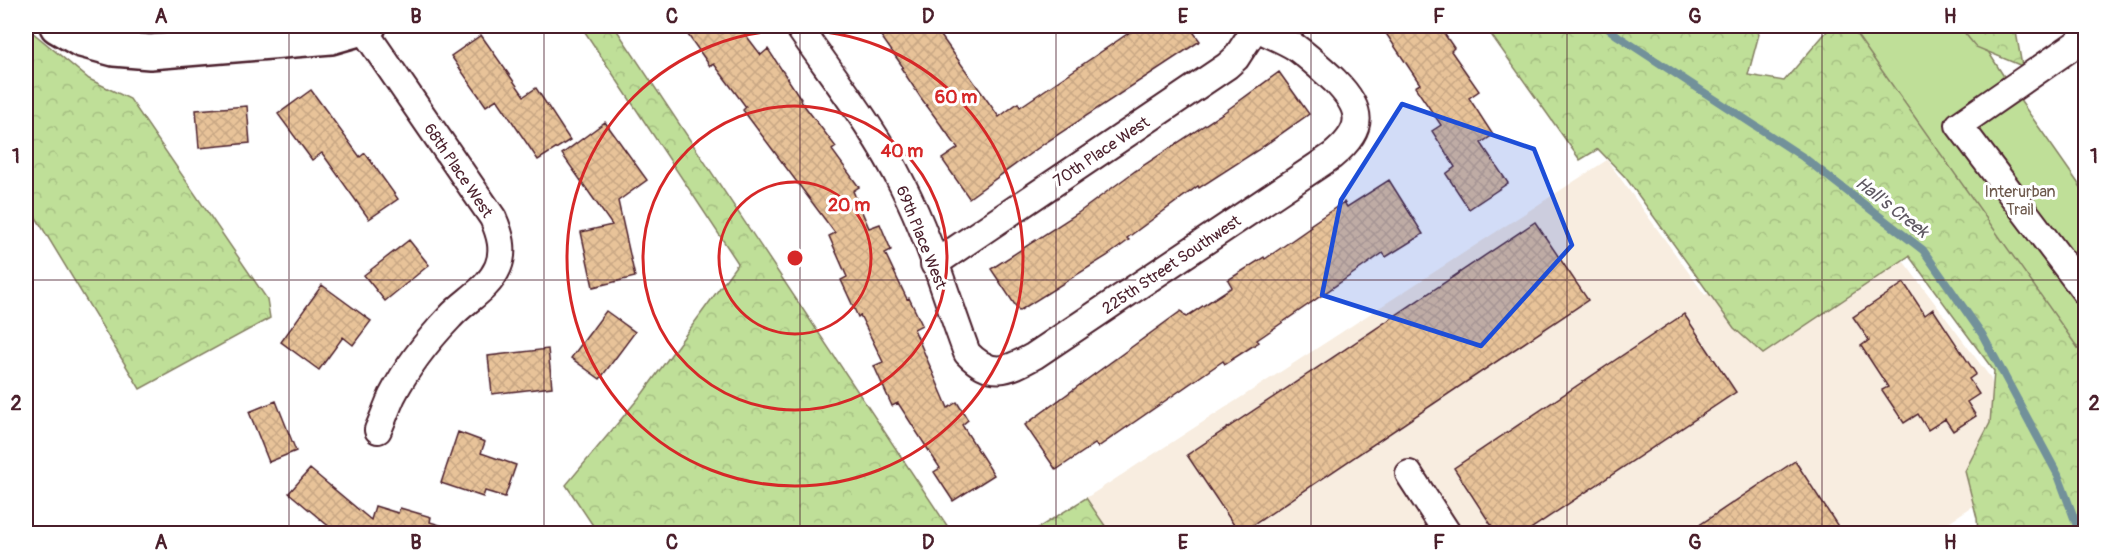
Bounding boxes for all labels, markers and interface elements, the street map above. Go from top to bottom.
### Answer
text: A [155,4,168,29]
text: B [410,4,422,29]
text: C [666,4,678,29]
text: D [922,4,935,29]
text: E [1178,4,1189,29]
text: F [1433,4,1445,29]
text: G [1688,4,1702,29]
text: H [1944,4,1957,29]
text: 60 m [935,86,977,109]
street label: 70th Place West [1050,112,1154,191]
street label: 68th Place West [419,120,497,222]
text: 40 m [881,140,923,163]
text: 1 [12,144,20,169]
text: 1 [2090,144,2098,169]
water label: Hall's Creek [1851,172,1934,244]
park label: Interurban Trail [1984,182,2056,220]
street label: 69th Place West [891,183,951,292]
text: 20 m [828,194,870,217]
street label: 225th Street Southwest [1098,211,1245,319]
centre of rings [785,248,805,268]
text: 2 [10,391,22,416]
text: 2 [2088,391,2100,416]
text: A [155,530,168,555]
text: B [410,530,422,555]
text: C [666,530,678,555]
text: D [922,530,935,555]
text: E [1178,530,1189,555]
text: F [1433,530,1445,555]
text: G [1688,530,1702,555]
text: H [1944,530,1957,555]

